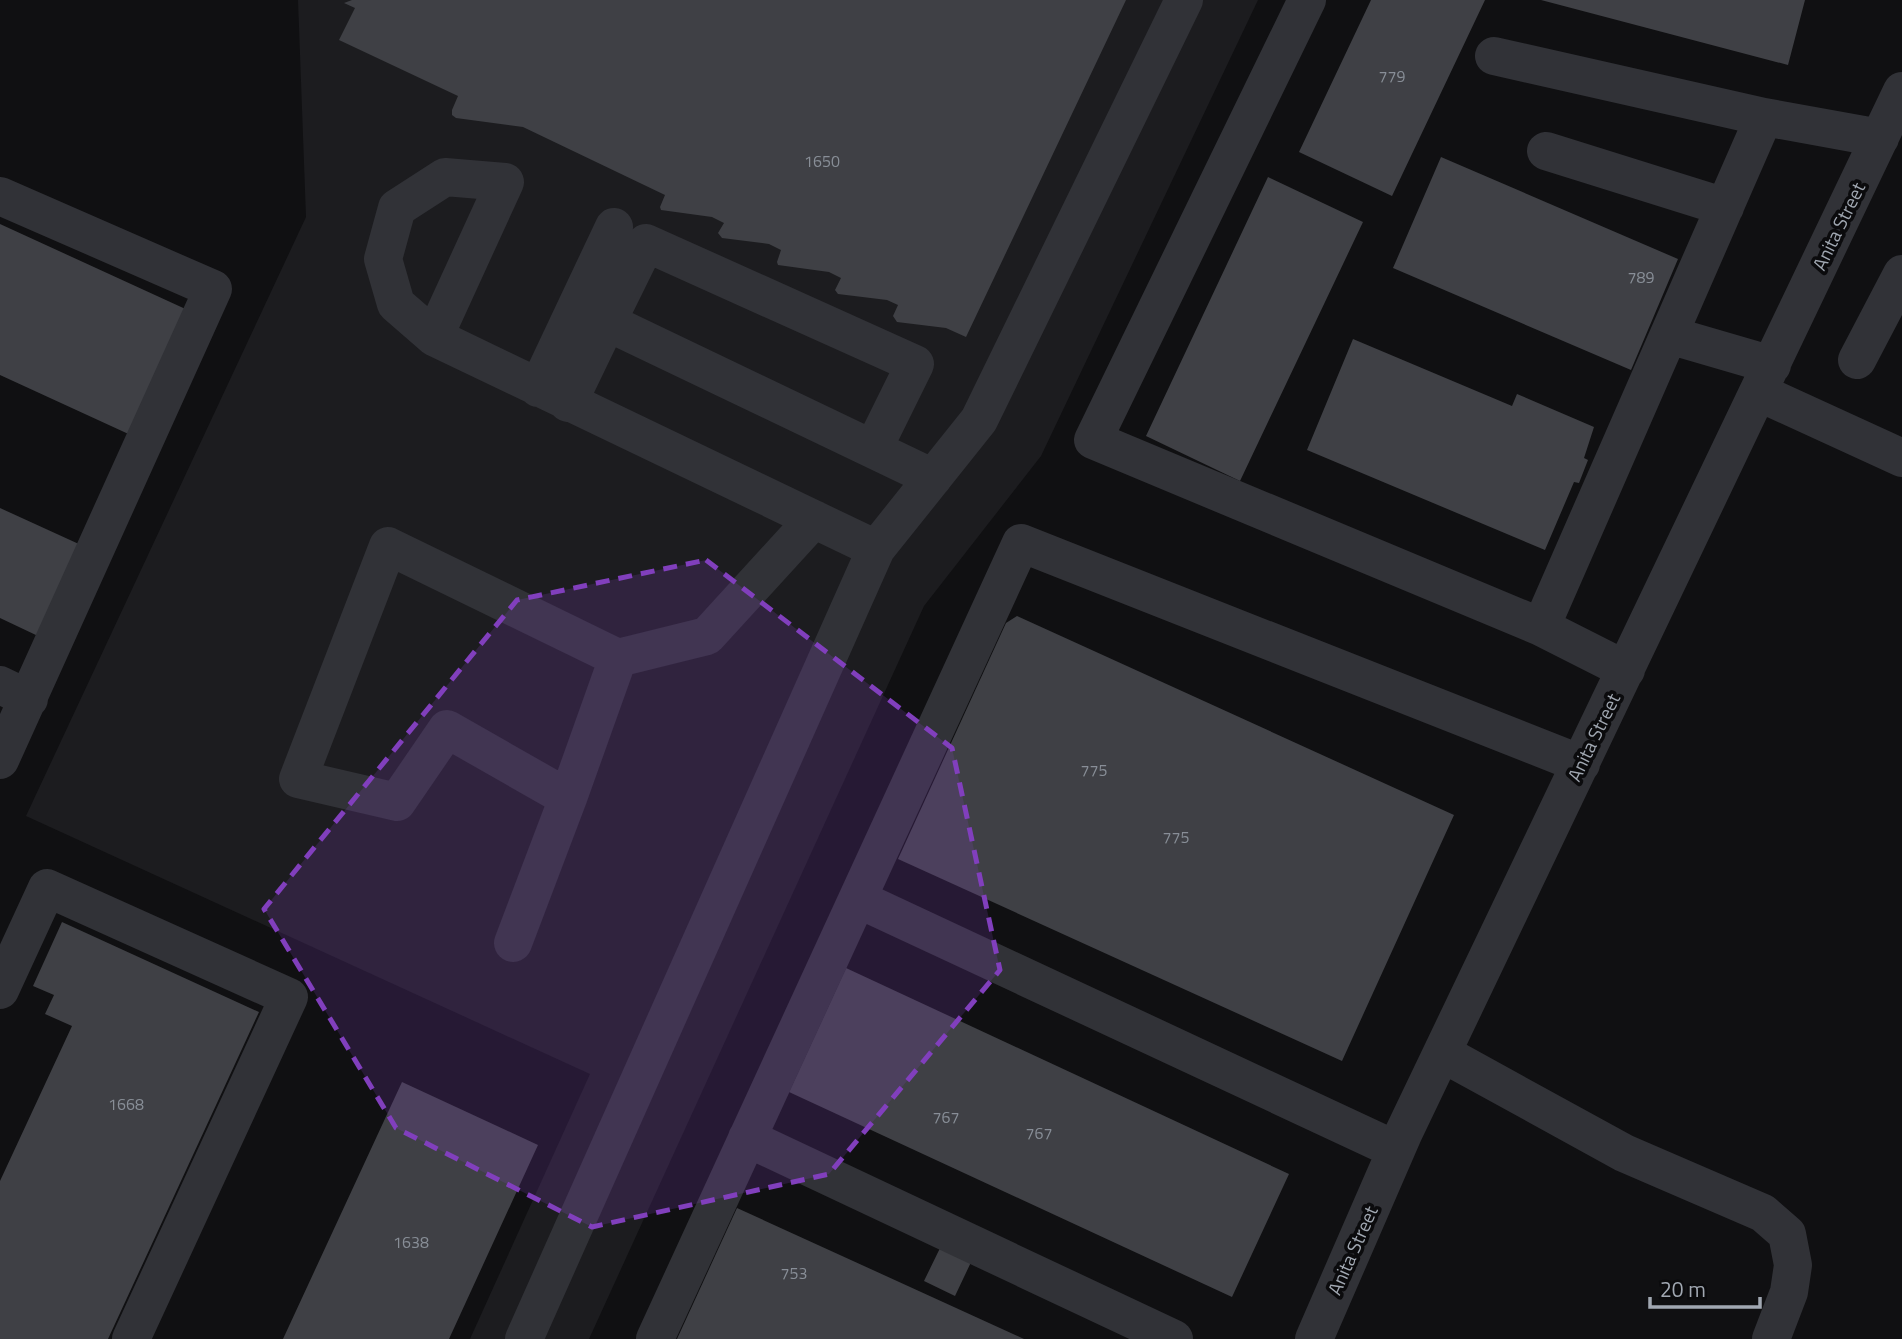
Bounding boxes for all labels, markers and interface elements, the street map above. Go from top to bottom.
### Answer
house number: 779 [1379,64,1405,88]
house number: 1650 [804,149,840,173]
street label: Anita Street [1804,177,1872,275]
house number: 789 [1628,265,1654,289]
street label: Anita Street [1559,688,1627,786]
house number: 775 [1081,758,1107,782]
house number: 775 [1163,825,1189,849]
house number: 1668 [108,1092,144,1116]
house number: 767 [933,1105,959,1129]
house number: 767 [1026,1121,1052,1145]
street label: Anita Street [1319,1200,1385,1299]
house number: 1638 [393,1230,429,1254]
house number: 753 [781,1261,807,1285]
scale bar [1650,1266,1760,1310]
text: 20 m [1660,1273,1706,1305]

